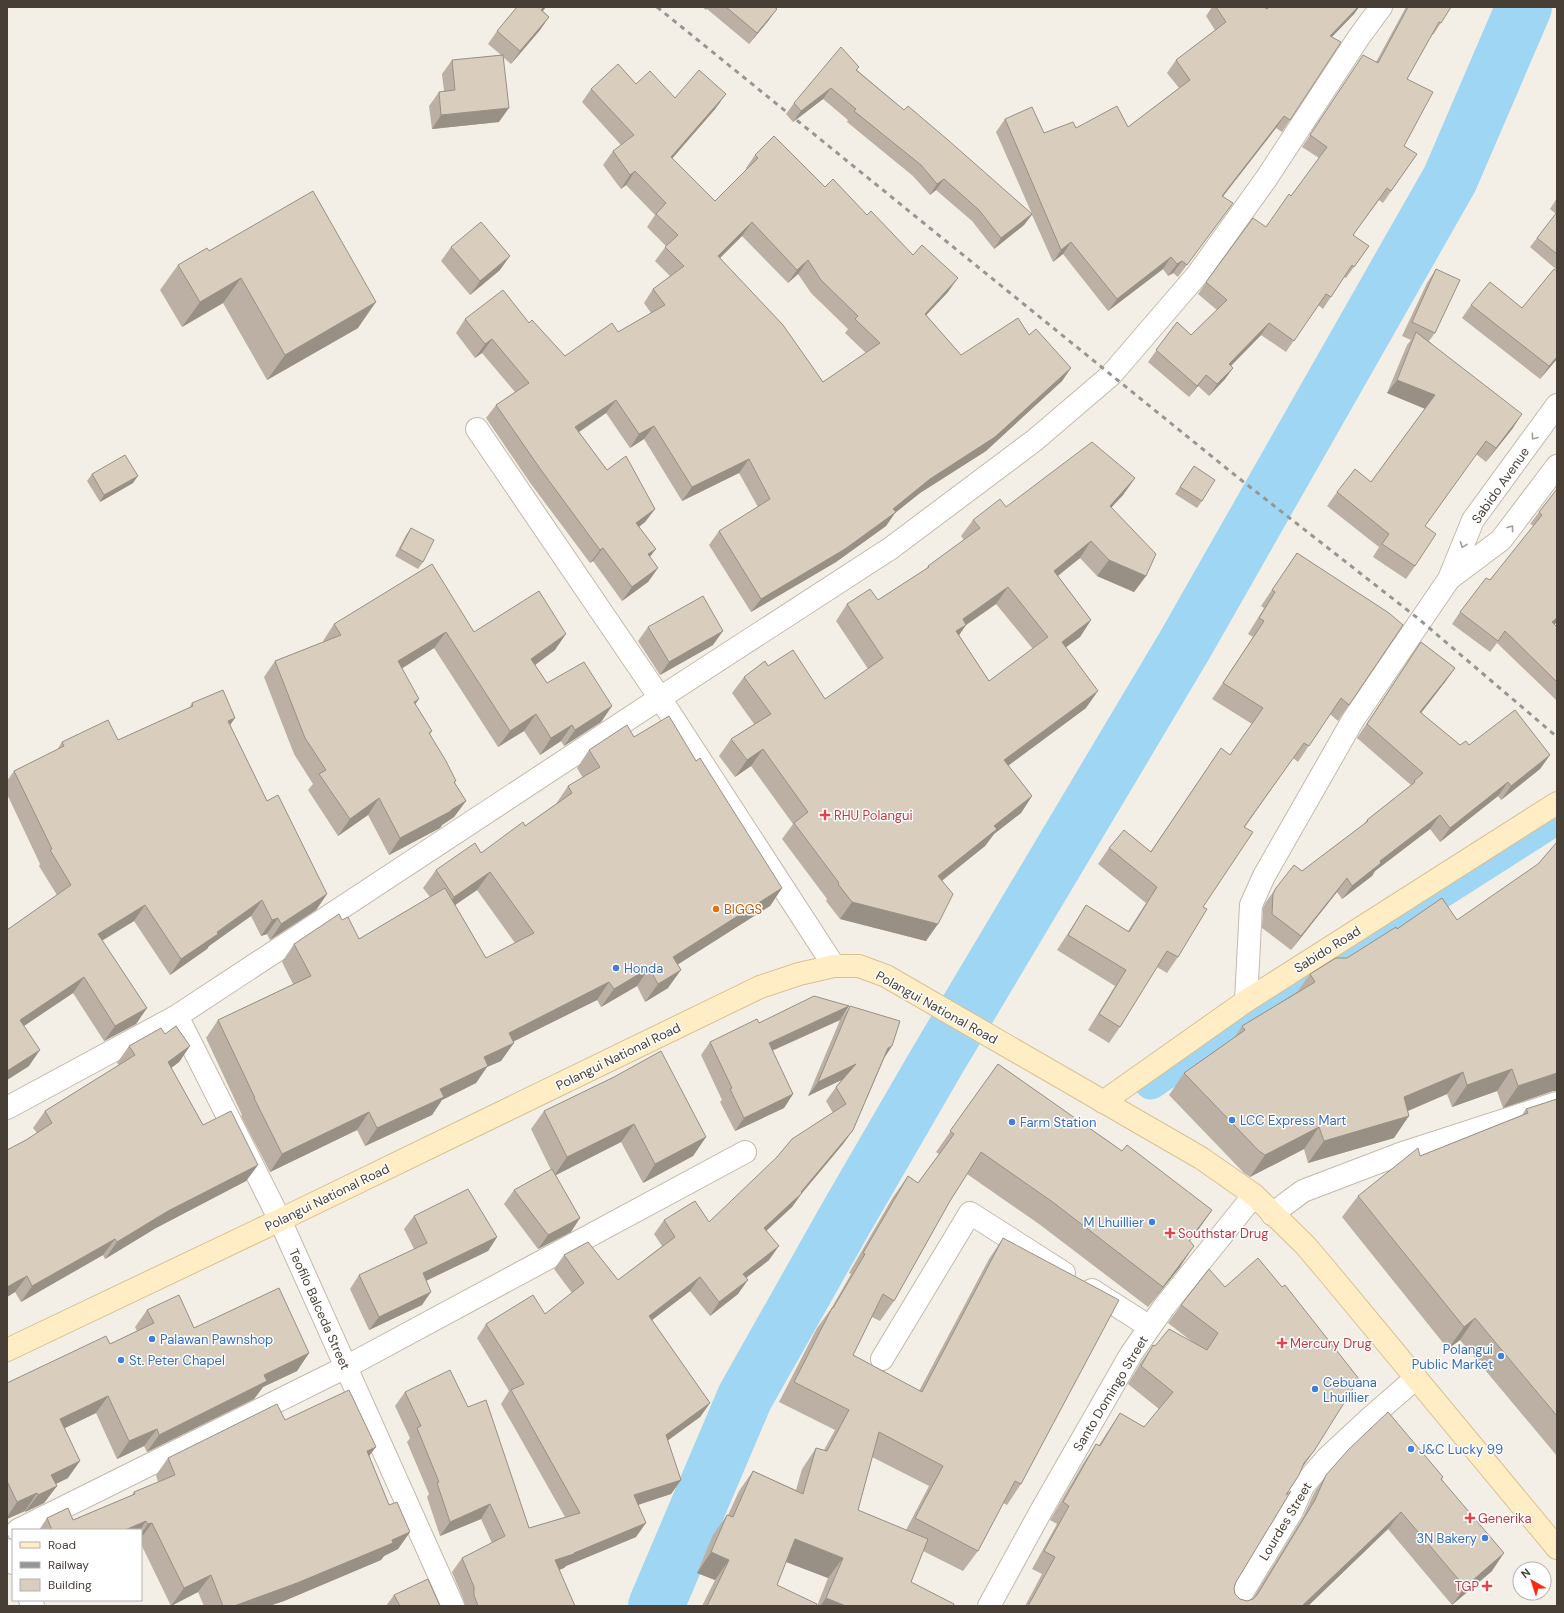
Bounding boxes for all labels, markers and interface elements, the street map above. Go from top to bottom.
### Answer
one-way arrow [1532,432,1539,439]
street label: Sabido Avenue [1468,444,1533,527]
one-way arrow [1506,525,1513,532]
one-way arrow [1459,541,1467,548]
place label: RHU Polangui [834,807,913,824]
marker: RHU Polangui [819,809,831,821]
place label: BIGGS [724,901,762,918]
marker: BIGGS [711,904,721,914]
street label: Sabido Road [1291,922,1364,977]
place label: Honda [624,960,663,977]
marker: Honda [611,963,621,973]
street label: Polangui National Road [873,967,1001,1048]
street label: Polangui National Road [553,1019,683,1094]
place label: LCC Express Mart [1240,1112,1346,1129]
place label: Farm Station [1020,1114,1096,1131]
marker: LCC Express Mart [1227,1115,1237,1125]
marker: Farm Station [1007,1117,1017,1127]
street label: Polangui National Road [262,1160,392,1235]
place label: M Lhuillier [1084,1214,1144,1231]
marker: M Lhuillier [1147,1217,1157,1227]
place label: Southstar Drug [1178,1225,1268,1242]
marker: Southstar Drug [1165,1228,1175,1238]
street label: Teofilo Balceda Street [285,1246,354,1372]
place label: Palawan Pawnshop [160,1331,273,1348]
street label: Santo Domingo Street [1069,1332,1152,1454]
marker: Palawan Pawnshop [147,1334,157,1344]
place label: Mercury Drug [1290,1335,1372,1352]
marker: Mercury Drug [1277,1338,1287,1348]
place label: Polangui Public Market [1412,1341,1493,1373]
marker: Polangui Public Market [1496,1351,1506,1361]
place label: St. Peter Chapel [129,1352,225,1369]
marker: St. Peter Chapel [116,1355,126,1365]
place label: Cebuana Lhuillier [1323,1374,1377,1406]
marker: Cebuana Lhuillier [1310,1384,1320,1394]
place label: J&C Lucky 99 [1419,1441,1503,1458]
marker: J&C Lucky 99 [1406,1444,1416,1454]
street label: Lourdes Street [1255,1479,1316,1564]
place label: Generika [1478,1510,1532,1527]
marker: Generika [1465,1513,1475,1523]
legend [12,1529,142,1601]
place label: 3N Bakery [1416,1530,1477,1547]
marker: 3N Bakery [1480,1533,1490,1543]
text: Road [48,1537,76,1553]
text: Railway [48,1557,89,1573]
north arrow [1512,1561,1552,1601]
text: N [1518,1565,1533,1581]
text: Building [48,1577,92,1593]
place label: TGP [1455,1578,1479,1595]
marker: TGP [1482,1581,1492,1591]

